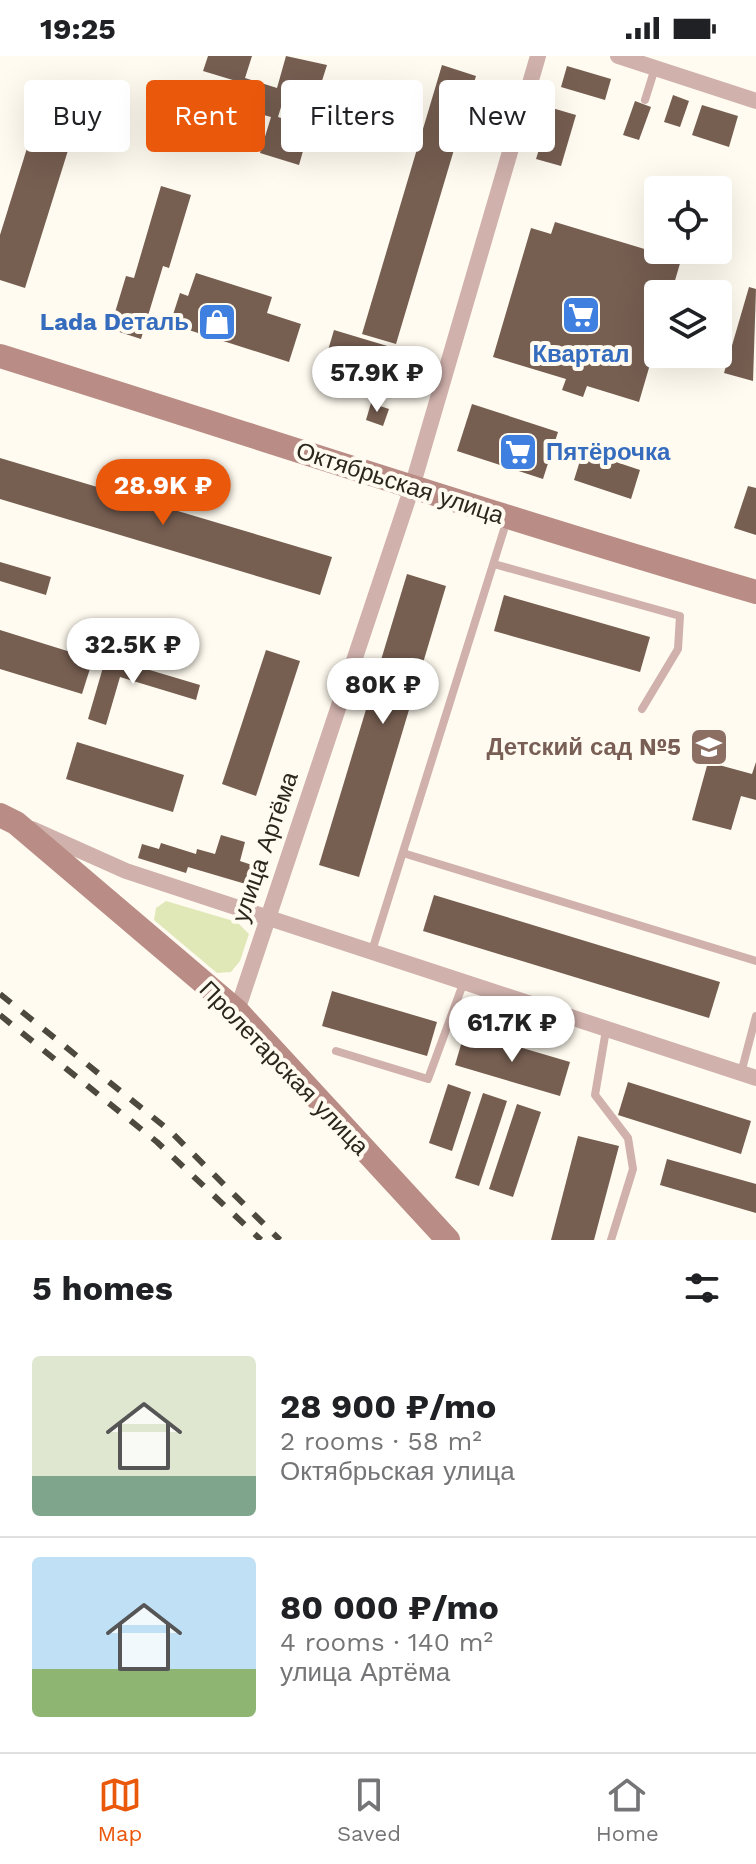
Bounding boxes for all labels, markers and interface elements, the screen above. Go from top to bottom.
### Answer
text: 19:25 [40,11,116,46]
chip: Buy [24,80,130,152]
chip: Rent [146,80,265,152]
chip: Filters [281,80,423,152]
chip: New [439,80,555,152]
map controls [644,176,732,368]
button: locate [644,176,732,264]
button: layers [644,280,732,368]
supermarket icon: Квартал [560,294,602,336]
shop icon: Lada Dеталь [196,301,238,343]
place label: Lada Dеталь [40,308,189,336]
place label: Квартал [532,340,630,368]
pin: 57.9K ₽ [303,346,451,414]
text: 57.9K ₽ [330,357,424,387]
supermarket icon: Пятёрочка [497,431,539,473]
street label: Октябрьская улица [293,436,508,530]
place label: Пятёрочка [546,438,671,466]
pin: 28.9K ₽ [89,459,237,527]
text: 28.9K ₽ [114,470,212,500]
pin: 32.5K ₽ [59,618,207,686]
text: 32.5K ₽ [85,629,181,659]
pin: 80K ₽ [327,658,439,726]
text: 80K ₽ [345,669,421,699]
school or university icon: Детский сад №5 [688,726,730,768]
place label: Детский сад №5 [486,733,681,761]
street label: улица Артёма [226,768,304,926]
street label: Пролетарская улица [194,975,375,1161]
pin: 61.7K ₽ [438,996,586,1064]
text: 61.7K ₽ [467,1007,557,1037]
icon: filters [680,1266,724,1310]
text: 5 homes [32,1268,173,1308]
text: 28 900 ₽/mo [280,1386,496,1426]
icon: home [96,1388,192,1484]
text: 2 rooms · 58 m² [280,1426,482,1456]
text: Октябрьская улица [280,1456,515,1486]
text: 80 000 ₽/mo [280,1587,499,1627]
icon: home [96,1589,192,1685]
text: 4 rooms · 140 m² [280,1627,493,1657]
text: улица Артёма [280,1657,450,1687]
tab: Map [97,1773,142,1846]
tab: Saved [337,1773,401,1846]
tab: Home [596,1773,659,1846]

